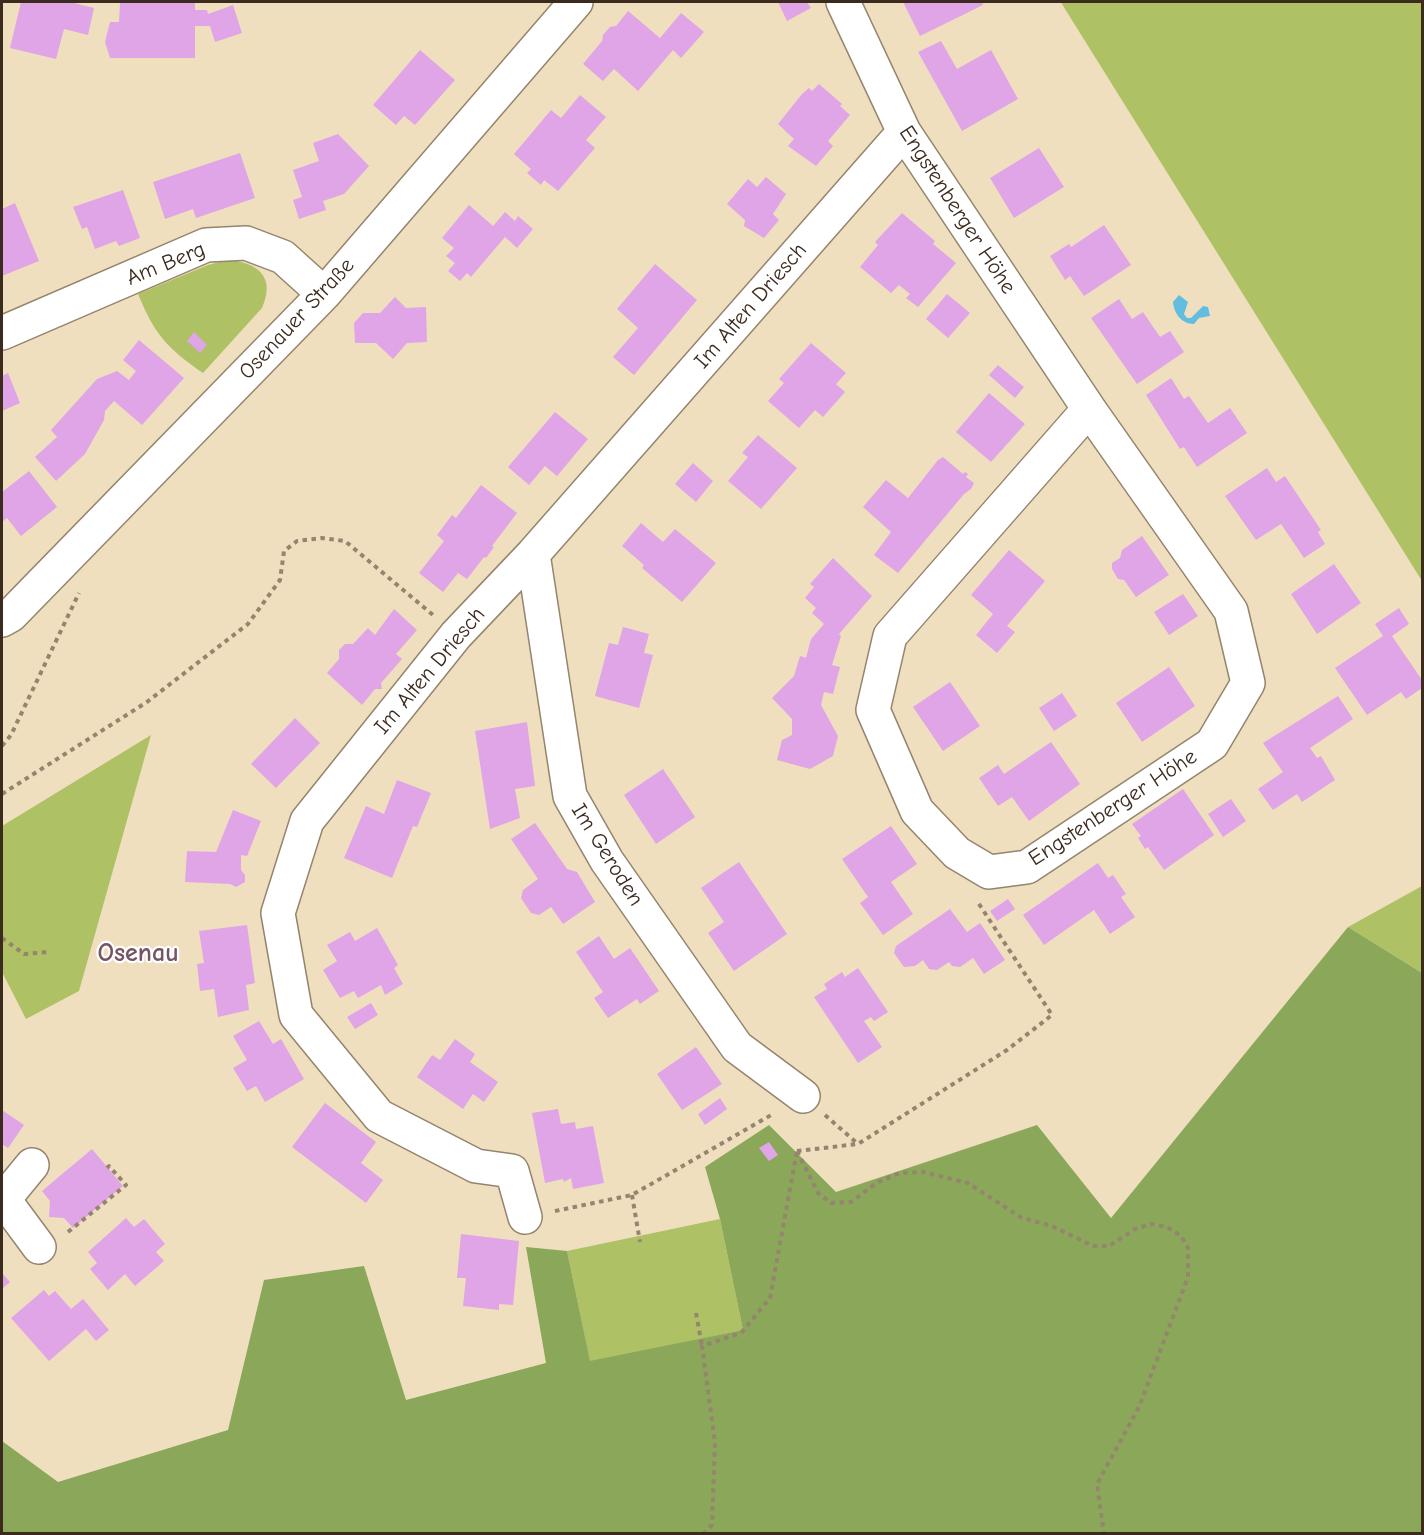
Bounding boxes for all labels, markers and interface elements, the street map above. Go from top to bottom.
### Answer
street label: Engstenberger Höhe [893,121,1021,299]
street label: Am Berg [123,236,209,292]
street label: Im Alten Driesch [689,238,813,374]
street label: Osenauer Straße [234,253,360,385]
street label: Im Alten Driesch [369,602,491,740]
street label: Engstenberger Höhe [1024,744,1202,872]
street label: Im Geroden [565,799,649,911]
district label: Osenau [97,938,179,970]

